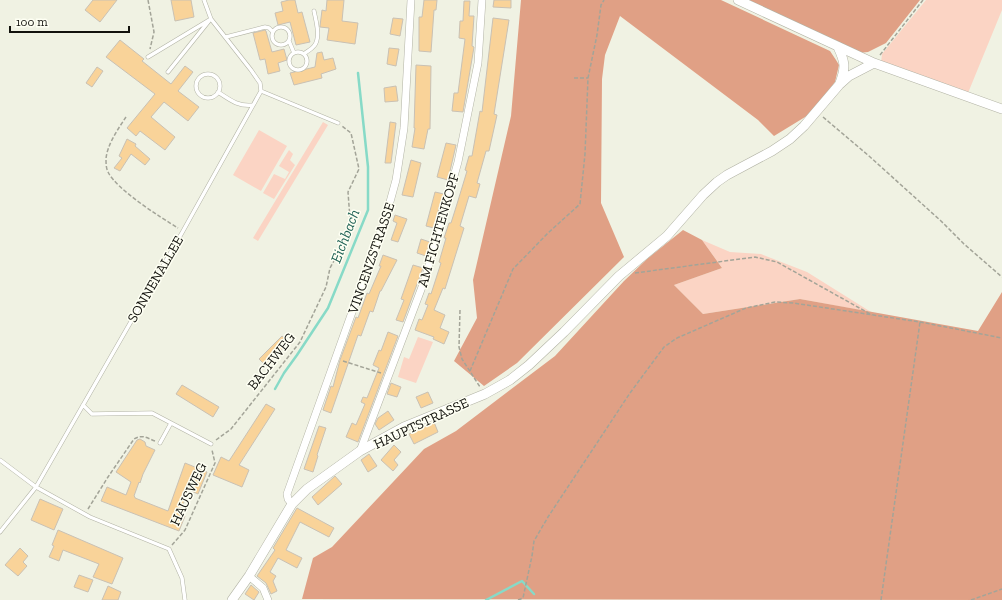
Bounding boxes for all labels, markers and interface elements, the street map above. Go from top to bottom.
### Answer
scale bar [10,8,129,34]
text: 100 m [16,15,48,29]
street label: AM FICHTENKOPF [414,171,463,289]
street label: VINCENZSTRASSE [344,200,398,317]
water label: Eichbach [327,206,364,265]
street label: SONNENALLEE [124,233,187,326]
street label: BACHWEG [244,329,299,393]
street label: HAUPTSTRASSE [371,394,471,453]
street label: HAUSWEG [166,460,211,528]

